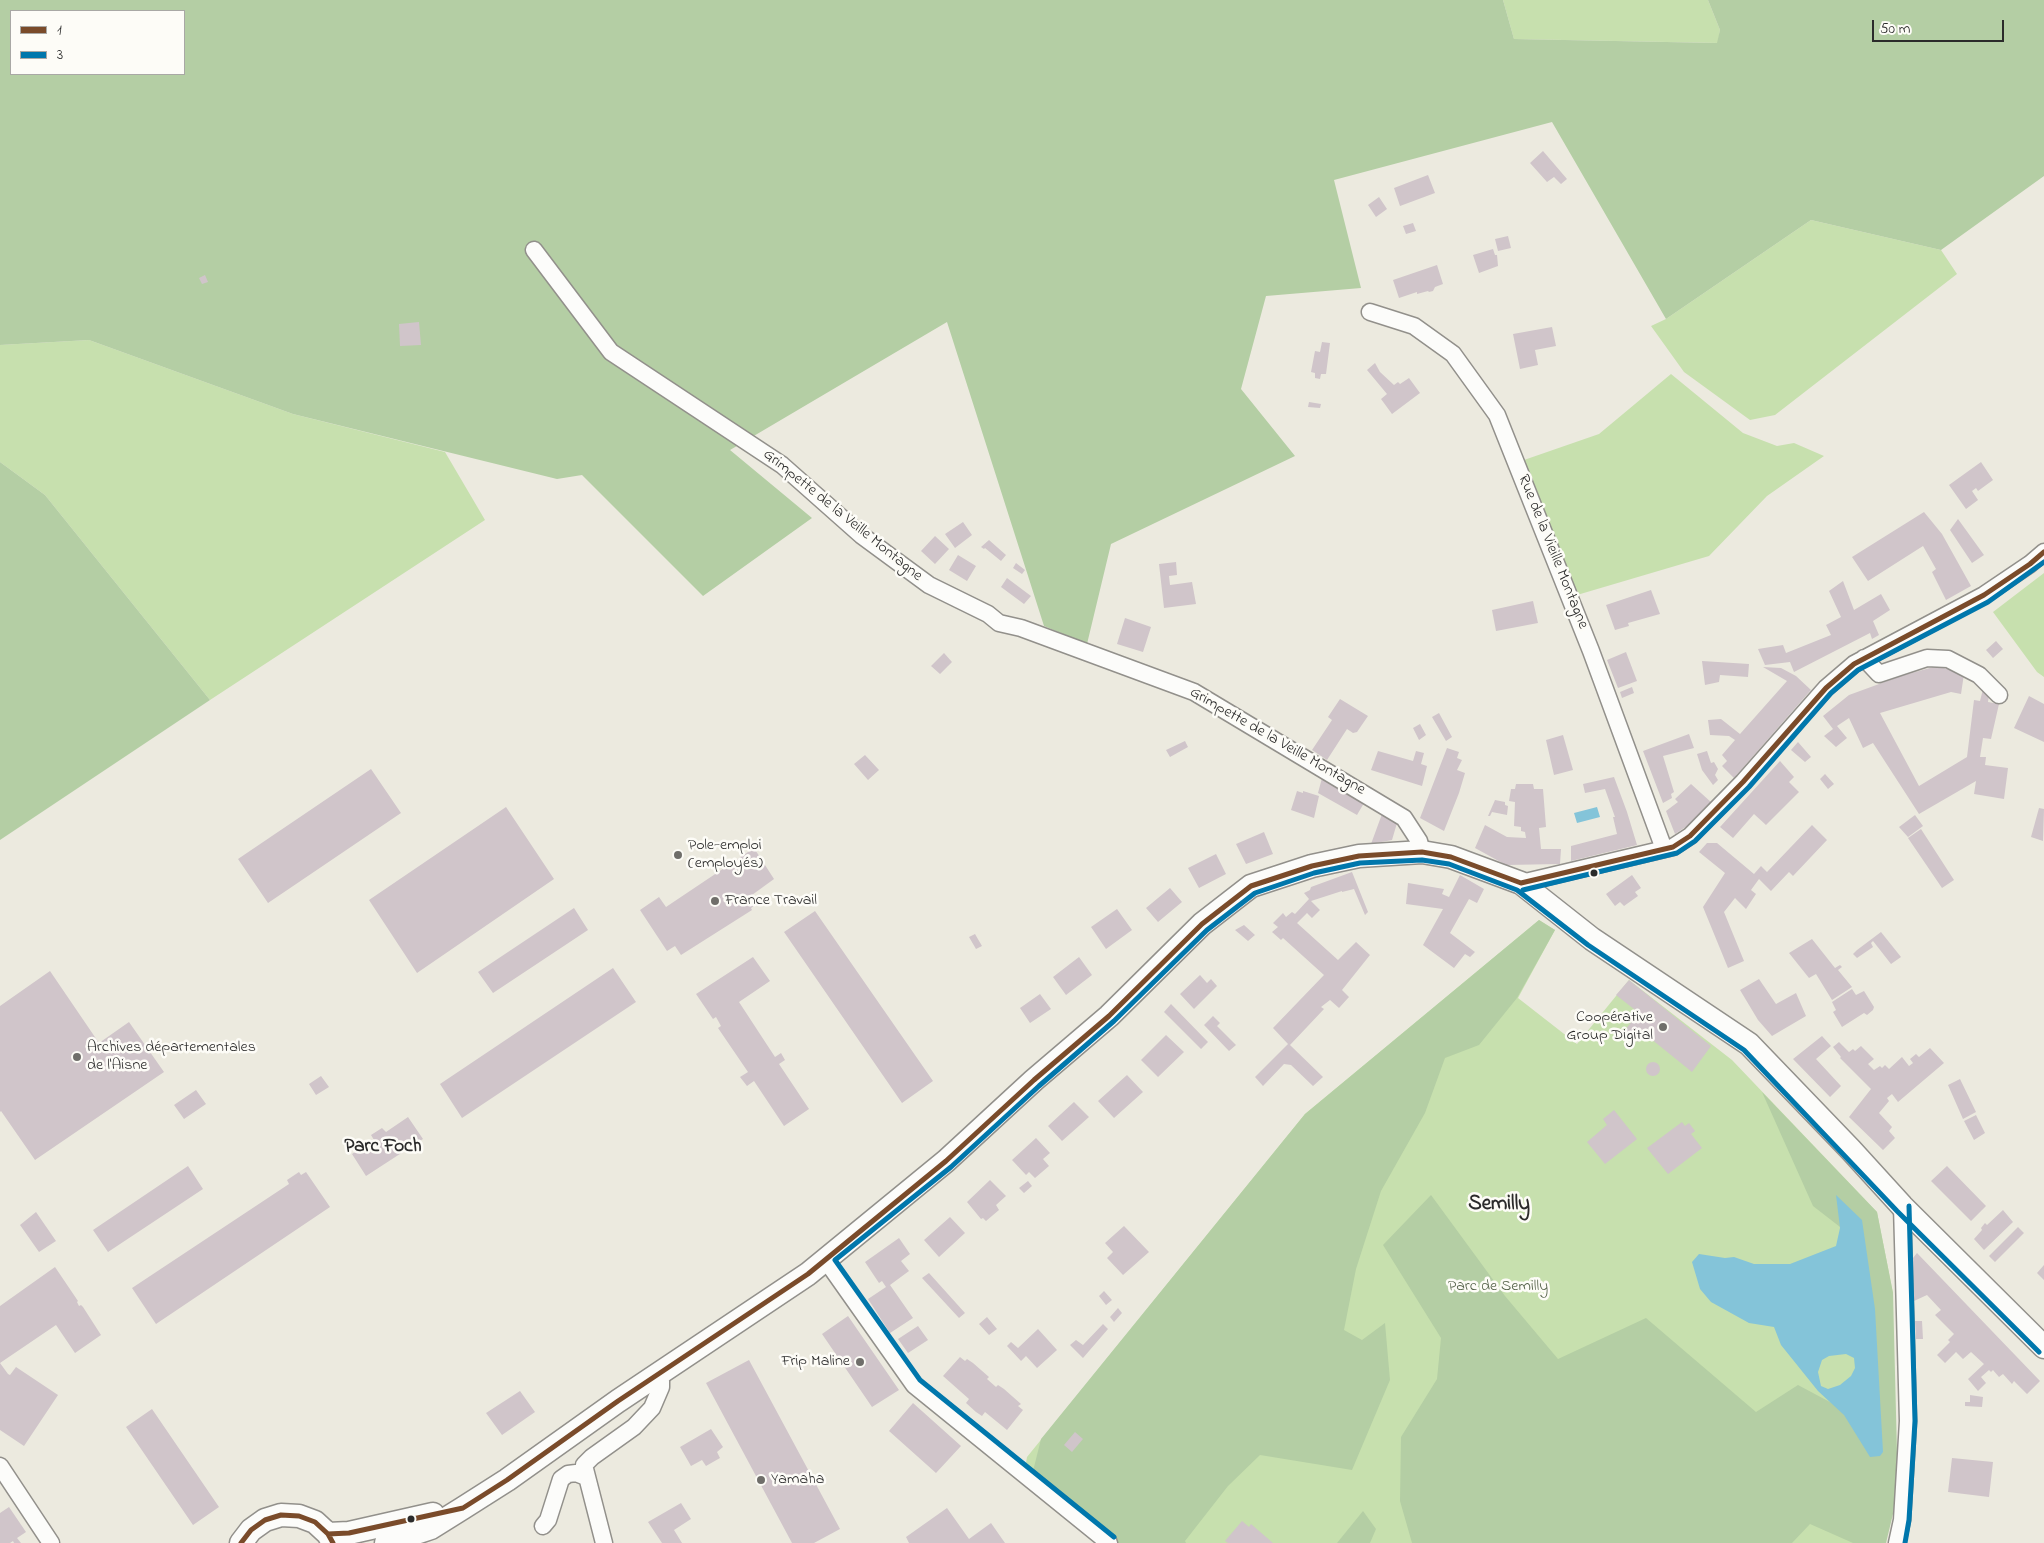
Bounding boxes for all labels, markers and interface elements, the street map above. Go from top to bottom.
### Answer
legend [10,10,185,75]
scale bar [1874,10,2006,42]
text: 50 m [1880,18,1910,40]
text: 1 [57,19,62,41]
text: 3 [57,44,63,66]
street label: Grimpette de la Veille Montagne [758,446,926,586]
street label: Rue de la Vieille Montagne [1512,472,1592,632]
street label: Grimpette de la Veille Montagne [1186,684,1368,800]
place label: Pole-emploi (employés) [688,836,763,874]
marker: Pole-emploi (employés) [672,849,684,861]
unlabelled marker [1589,868,1599,878]
place label: France Travail [725,891,817,911]
marker: France Travail [709,895,721,907]
place label: Coopérative Group Digital [1566,1008,1653,1046]
marker: Coopérative Group Digital [1657,1021,1669,1033]
place label: Archives départementales de l'Aisne [87,1038,256,1076]
marker: Archives départementales de l'Aisne [71,1051,83,1063]
district label: Parc Foch [344,1137,422,1159]
district label: Semilly [1468,1193,1530,1219]
park label: Parc de Semilly [1448,1277,1548,1297]
place label: Frip Maline [781,1352,850,1372]
marker: Frip Maline [854,1356,866,1368]
place label: Yamaha [771,1470,824,1490]
marker: Yamaha [755,1474,767,1486]
unlabelled marker [406,1514,416,1524]

